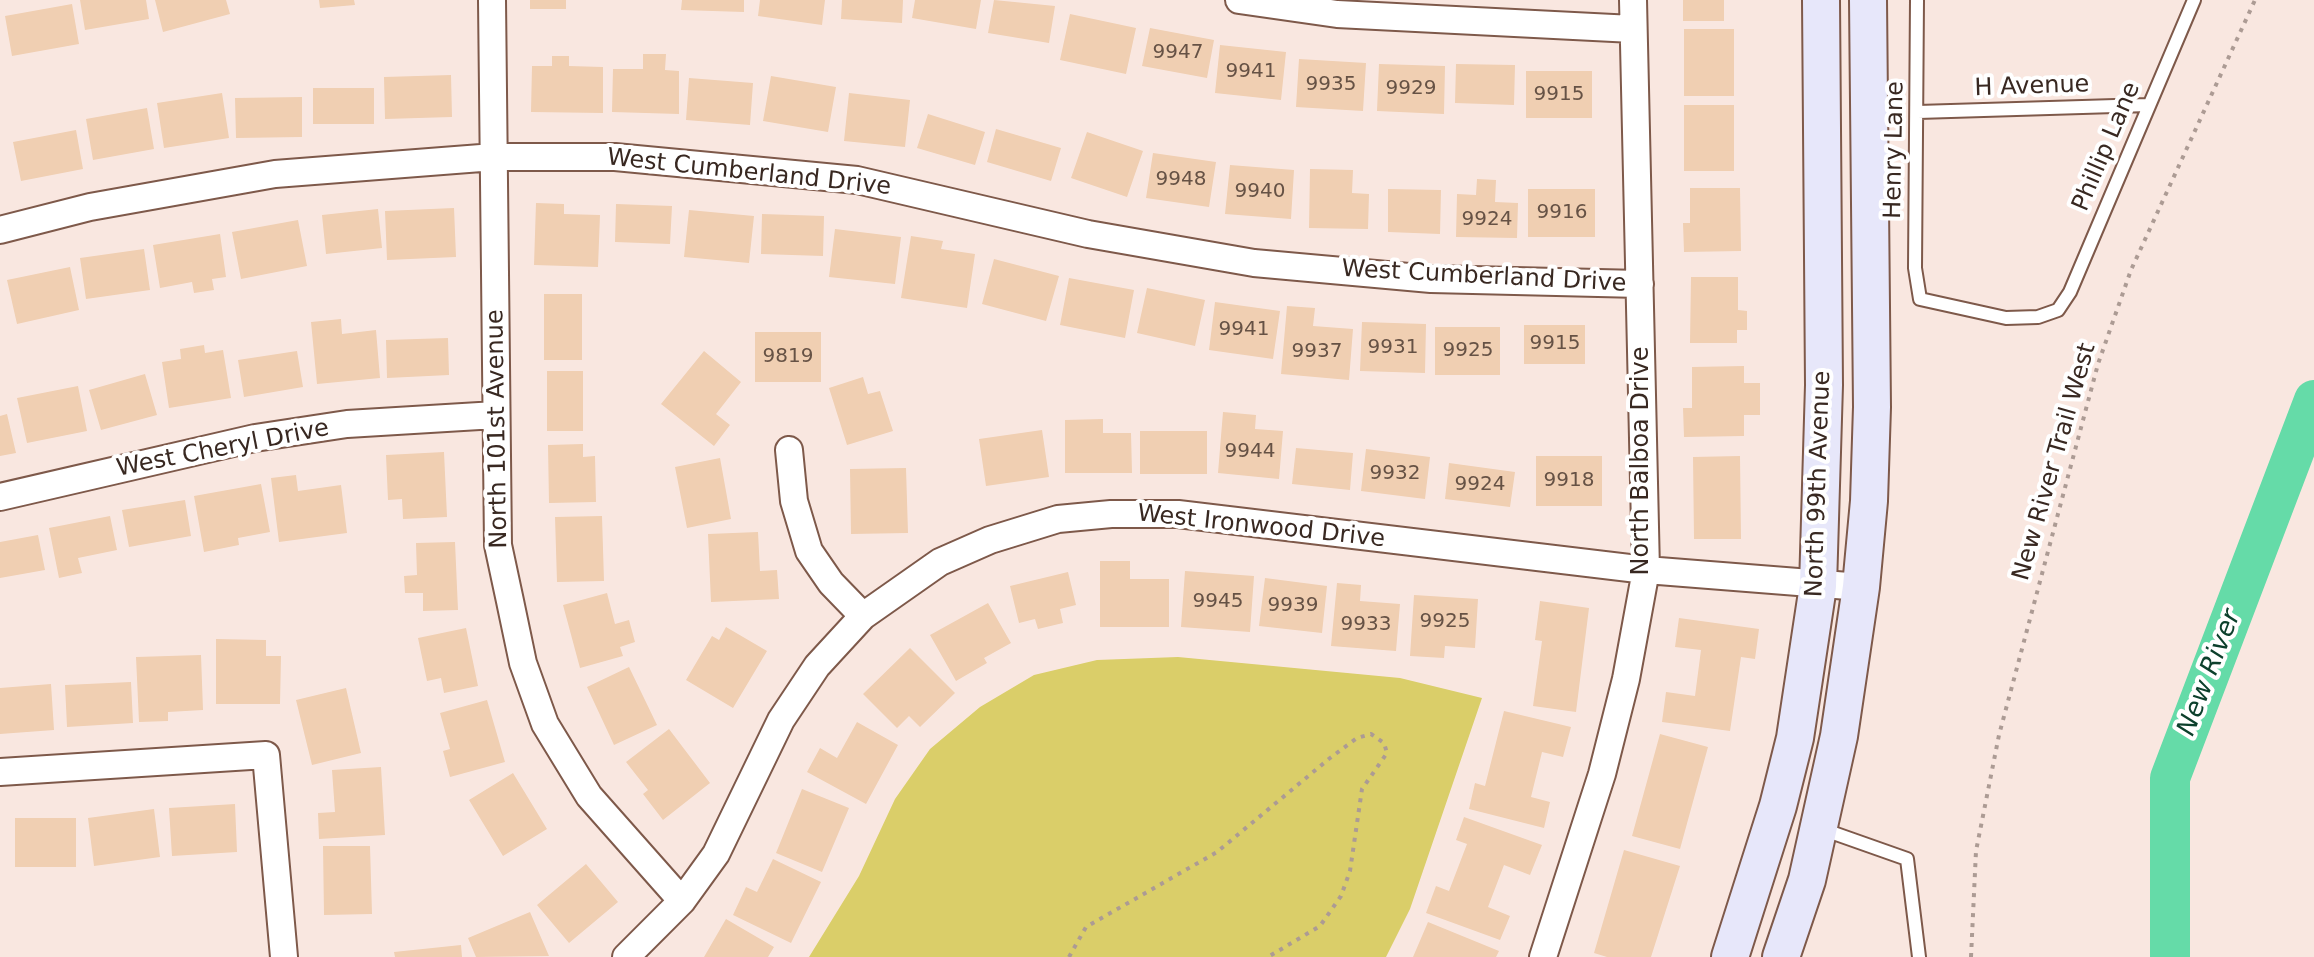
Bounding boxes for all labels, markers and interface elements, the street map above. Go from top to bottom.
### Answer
house number: 9947 [1153,41,1203,65]
house number: 9941 [1226,60,1276,84]
street label: H Avenue [1974,71,2090,103]
house number: 9935 [1306,73,1356,97]
house number: 9929 [1386,77,1436,101]
street label: Phillip Lane [2067,78,2147,216]
street label: Henry Lane [1879,81,1911,219]
house number: 9915 [1534,83,1584,107]
street label: West Cumberland Drive [606,144,892,202]
house number: 9948 [1156,168,1206,192]
house number: 9940 [1235,180,1285,204]
house number: 9916 [1537,201,1587,225]
house number: 9924 [1462,208,1512,232]
street label: West Cumberland Drive [1341,255,1627,299]
street label: North 101st Avenue [482,309,514,549]
house number: 9941 [1219,318,1269,342]
house number: 9915 [1530,332,1580,356]
house number: 9931 [1368,336,1418,360]
house number: 9925 [1443,339,1493,363]
house number: 9937 [1292,340,1342,364]
street label: New River Trail West [2007,340,2103,584]
house number: 9819 [763,345,813,369]
street label: North Balboa Drive [1628,347,1656,575]
street label: North 99th Avenue [1801,370,1837,598]
street label: West Cheryl Drive [114,414,332,484]
house number: 9944 [1225,440,1275,464]
house number: 9932 [1370,462,1420,486]
house number: 9918 [1544,469,1594,493]
house number: 9924 [1455,473,1505,497]
street label: West Ironwood Drive [1136,500,1386,554]
house number: 9945 [1193,590,1243,614]
house number: 9939 [1268,594,1318,618]
water label: New River [2172,606,2248,740]
house number: 9925 [1420,610,1470,634]
house number: 9933 [1341,613,1391,637]

